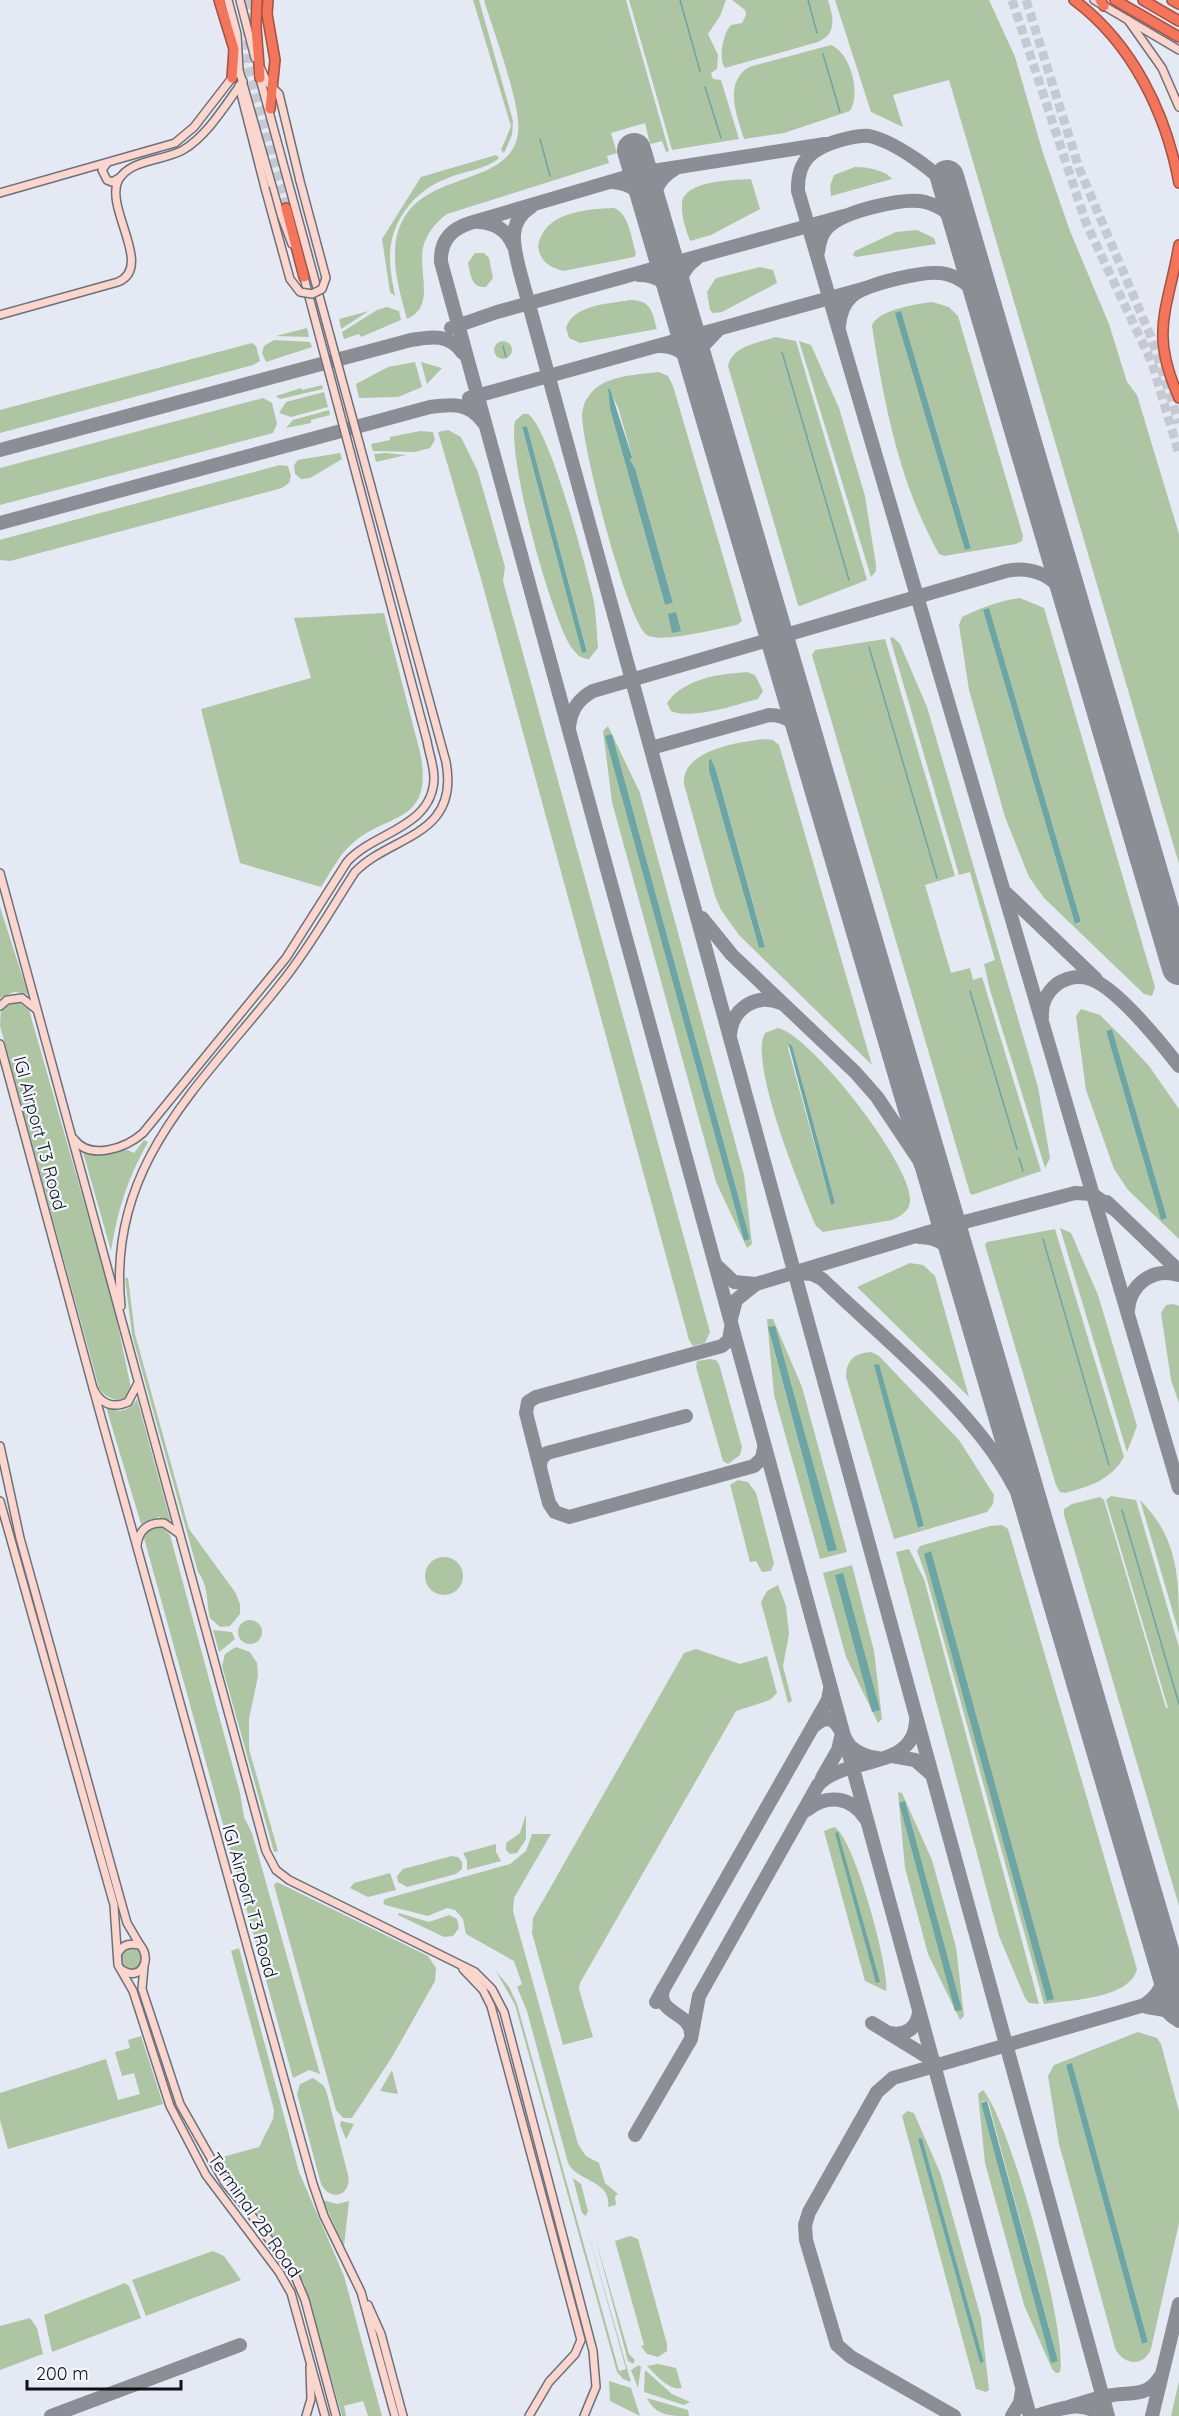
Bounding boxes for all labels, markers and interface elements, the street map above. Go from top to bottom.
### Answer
street label: IGI Airport T3 Road [8,1053,72,1213]
street label: IGI Airport T3 Road [217,1822,283,1980]
street label: Terminal 2B Road [203,2148,307,2282]
scale bar [27,2353,182,2391]
text: 200 m [36,2362,89,2385]

